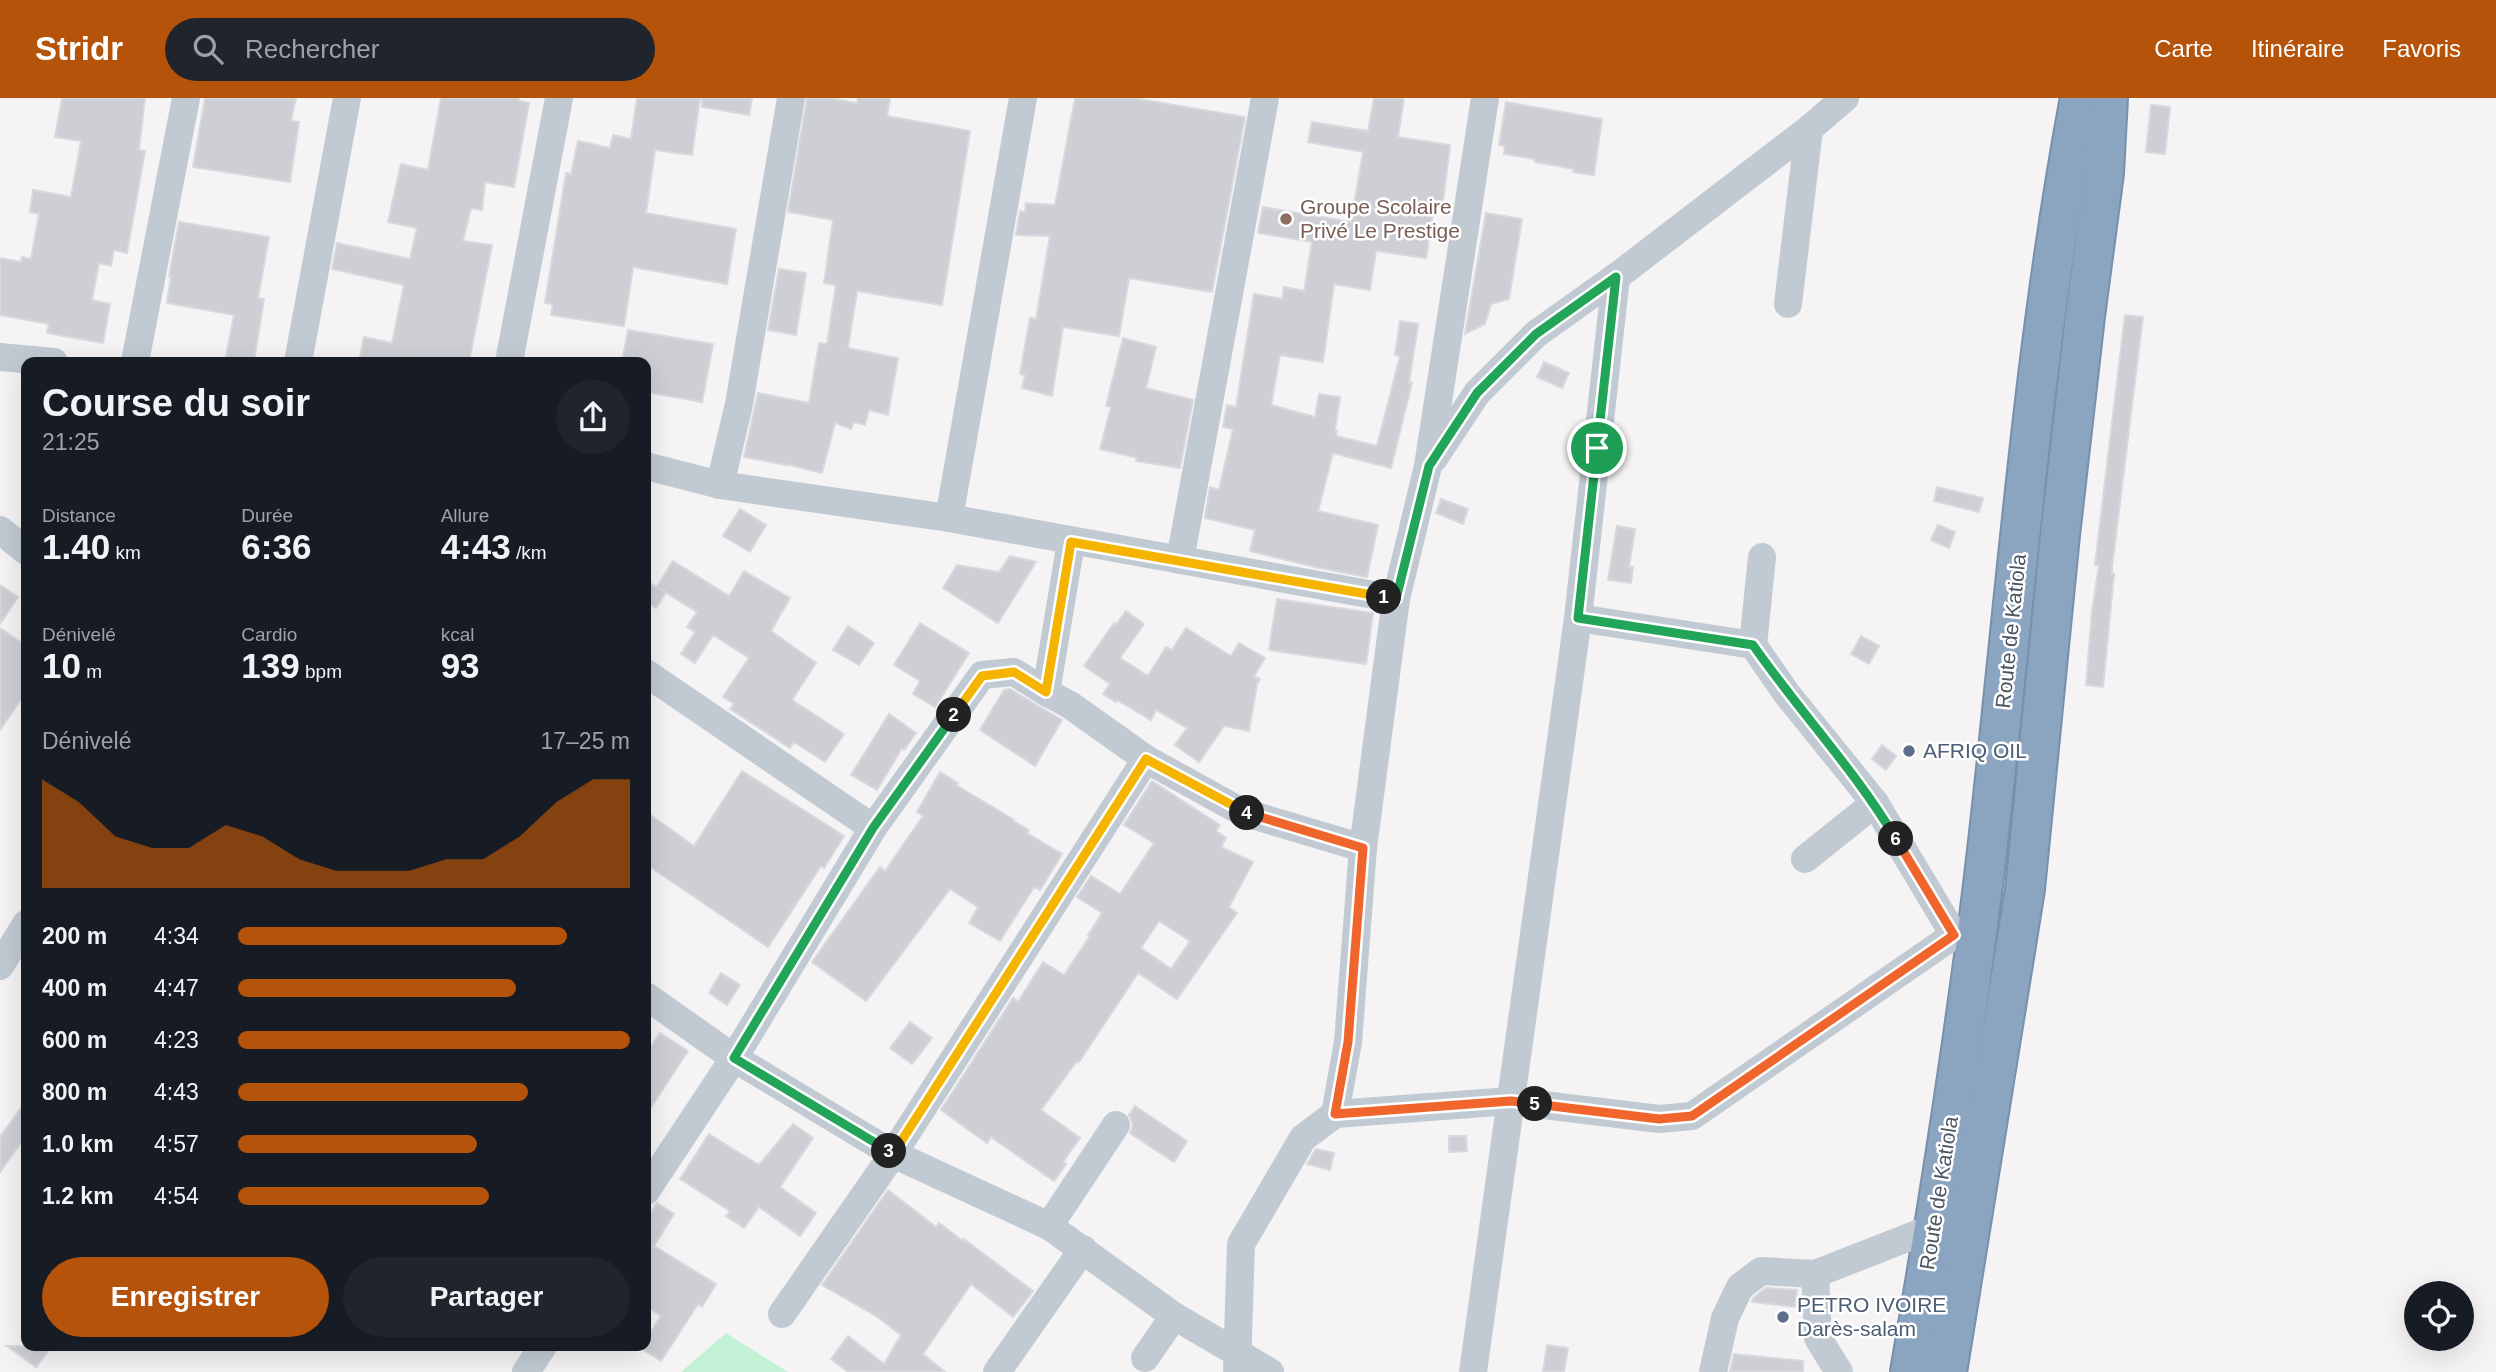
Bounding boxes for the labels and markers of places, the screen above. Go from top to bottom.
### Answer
place label: Groupe Scolaire Privé Le Prestige [1300,195,1460,242]
marker: Groupe Scolaire Privé Le Prestige [1278,211,1294,227]
pin [1567,418,1627,478]
pin: 1 [1366,580,1402,614]
pin: 2 [936,698,972,732]
place label: AFRIQ OIL [1923,739,2027,762]
marker: AFRIQ OIL [1901,743,1917,759]
pin: 4 [1230,796,1264,830]
pin: 6 [1878,822,1913,856]
pin: 5 [1518,1086,1552,1122]
pin: 3 [872,1134,906,1168]
place label: PETRO IVOIRE Darès-salam [1797,1293,1946,1340]
marker: PETRO IVOIRE Darès-salam [1775,1309,1791,1325]

